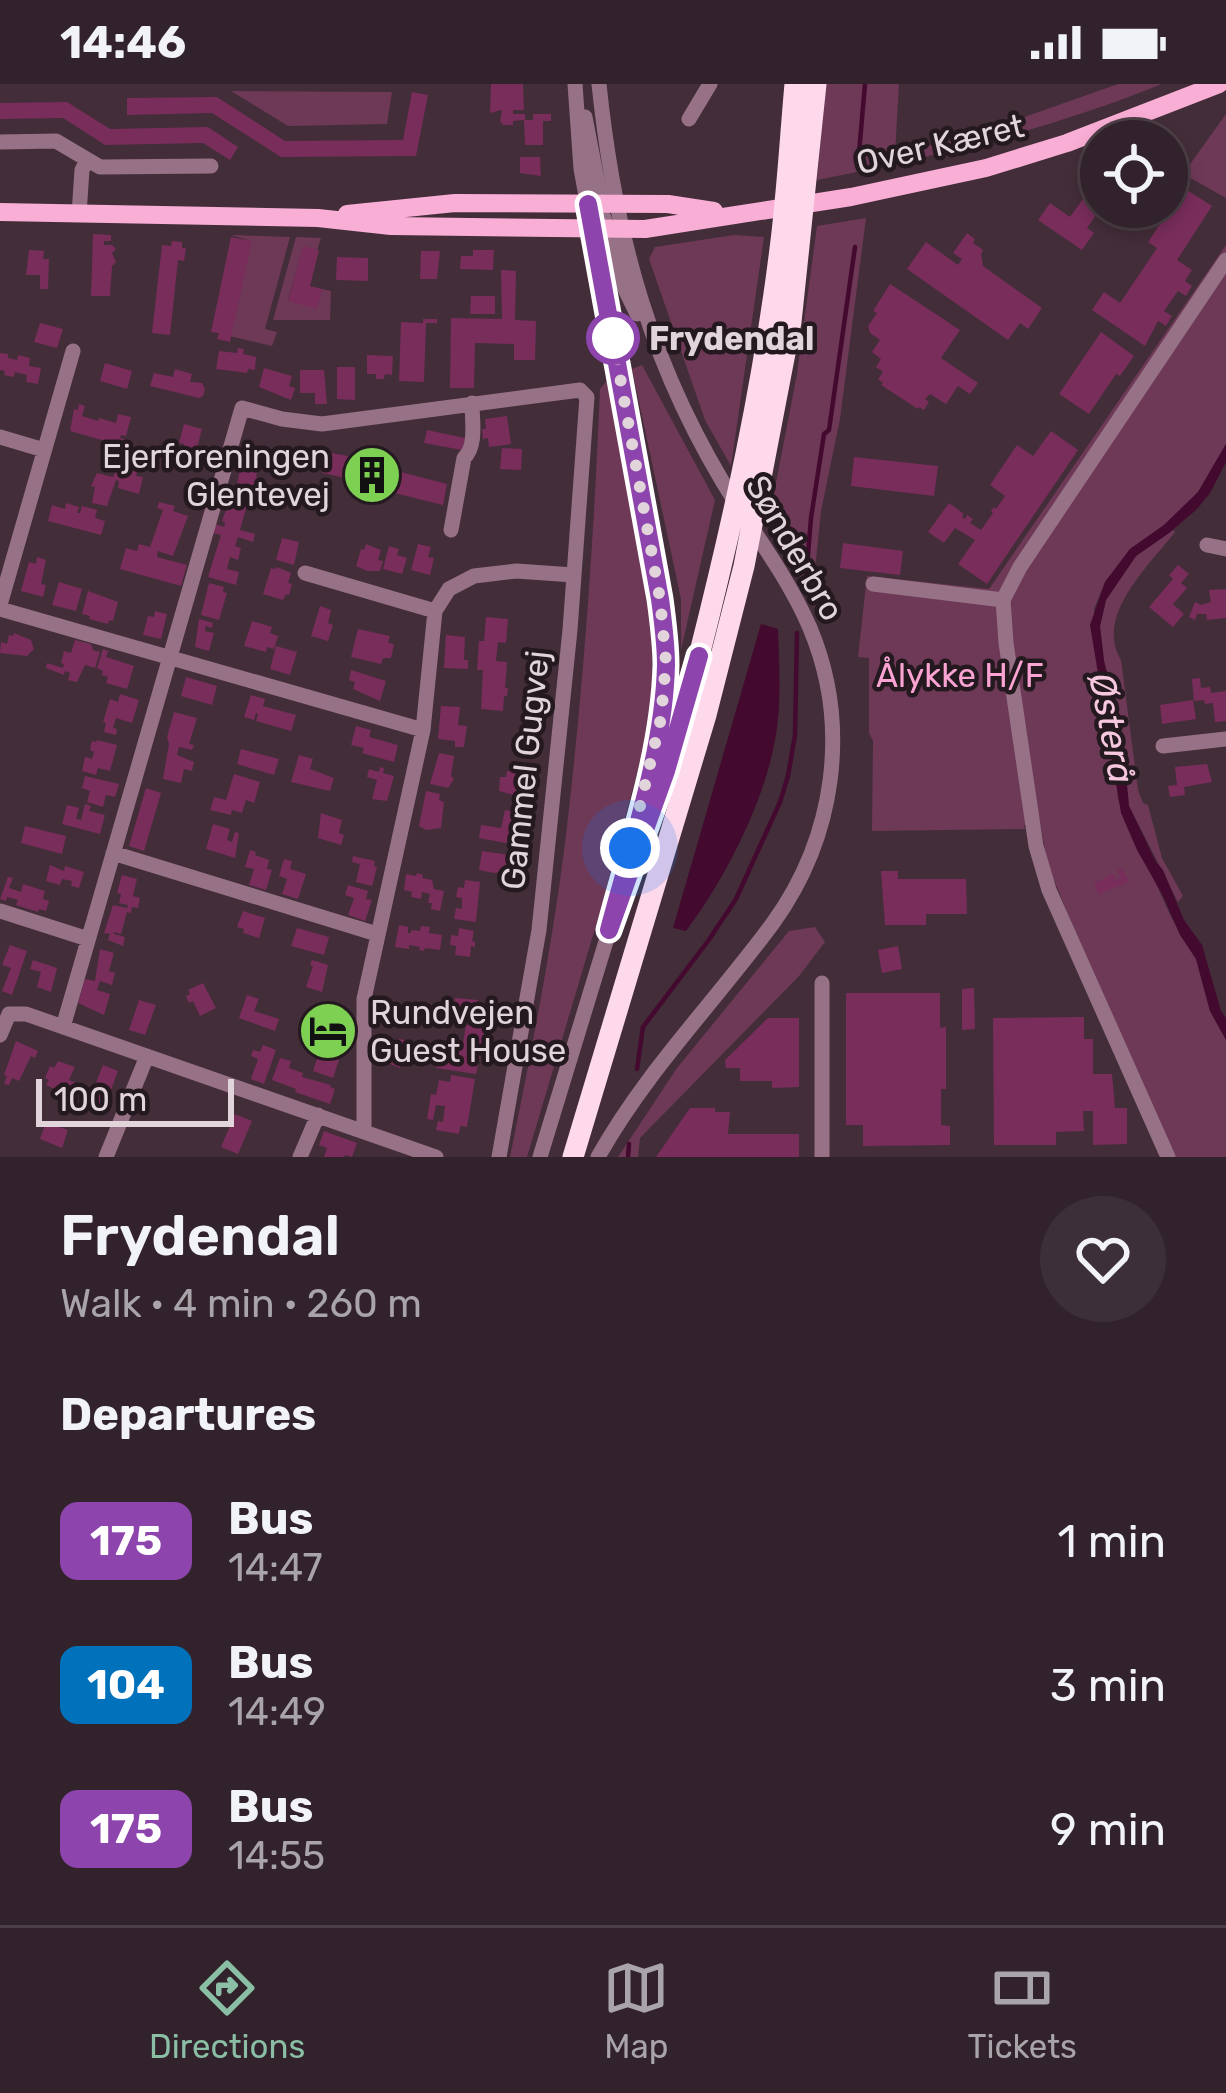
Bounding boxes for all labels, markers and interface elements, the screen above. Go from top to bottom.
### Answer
text: 14:46 [60,16,186,69]
street label: Over Kæret [852,106,1028,182]
map controls [1080,120,1188,228]
button: locate [1080,120,1188,228]
marker: Frydendal [588,313,638,363]
place label: Frydendal [649,319,815,358]
place label: Ejerforeningen Glentevej [102,437,330,514]
building icon: Ejerforeningen Glentevej [341,444,403,506]
street label: Sønderbro [738,469,852,627]
street label: Gammel Gugvej [493,648,557,892]
park label: Ålykke H/F [876,656,1044,695]
water label: Østerå [1080,669,1144,787]
your location [600,818,660,878]
place label: Rundvejen Guest House [370,993,566,1070]
hotel icon: Rundvejen Guest House [297,1000,359,1062]
scale bar [36,1073,234,1126]
text: 100 m [54,1080,147,1119]
button: heart [1040,1196,1166,1322]
text: Frydendal [60,1202,340,1269]
text: Walk · 4 min · 260 m [60,1281,422,1327]
text: Departures [60,1388,316,1441]
text: Bus [228,1492,313,1545]
text: 1 min [1058,1515,1166,1568]
text: 175 [90,1516,162,1566]
text: 14:47 [228,1545,322,1591]
text: Bus [228,1636,313,1689]
text: 3 min [1050,1659,1166,1712]
text: 104 [87,1660,165,1710]
text: 14:49 [228,1689,326,1735]
text: Bus [228,1780,313,1833]
text: 9 min [1050,1803,1166,1856]
text: 175 [90,1804,162,1854]
text: 14:55 [228,1833,325,1879]
tab: Directions [149,1955,305,2066]
tab: Map [603,1955,669,2066]
tab: Tickets [967,1955,1077,2066]

